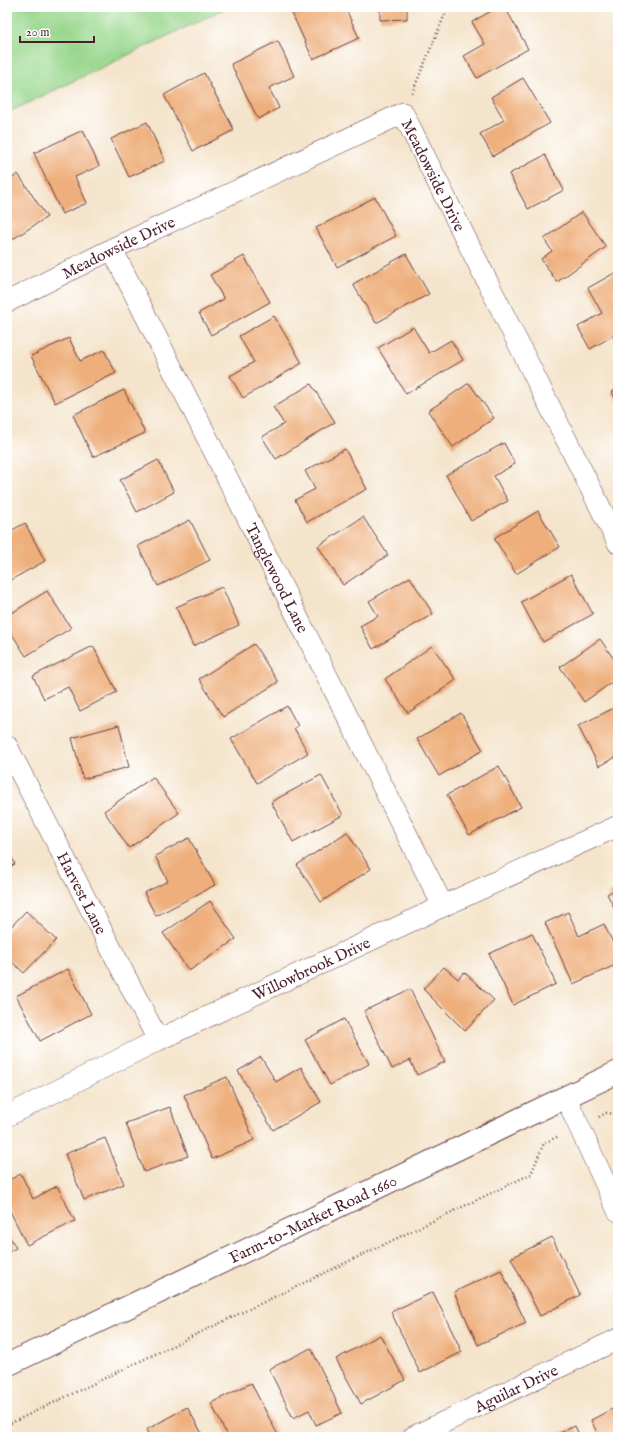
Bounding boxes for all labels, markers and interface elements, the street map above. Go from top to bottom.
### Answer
scale bar [20,18,94,44]
text: 20 m [26,25,49,40]
street label: Meadowside Drive [396,116,469,235]
street label: Meadowside Drive [59,213,179,285]
street label: Tanglewood Lane [240,520,312,637]
street label: Harvest Lane [51,849,110,938]
street label: Willowbrook Drive [250,934,374,1006]
street label: Farm-to-Market Road 1660 [226,1171,401,1269]
street label: Aguilar Drive [471,1361,562,1419]

